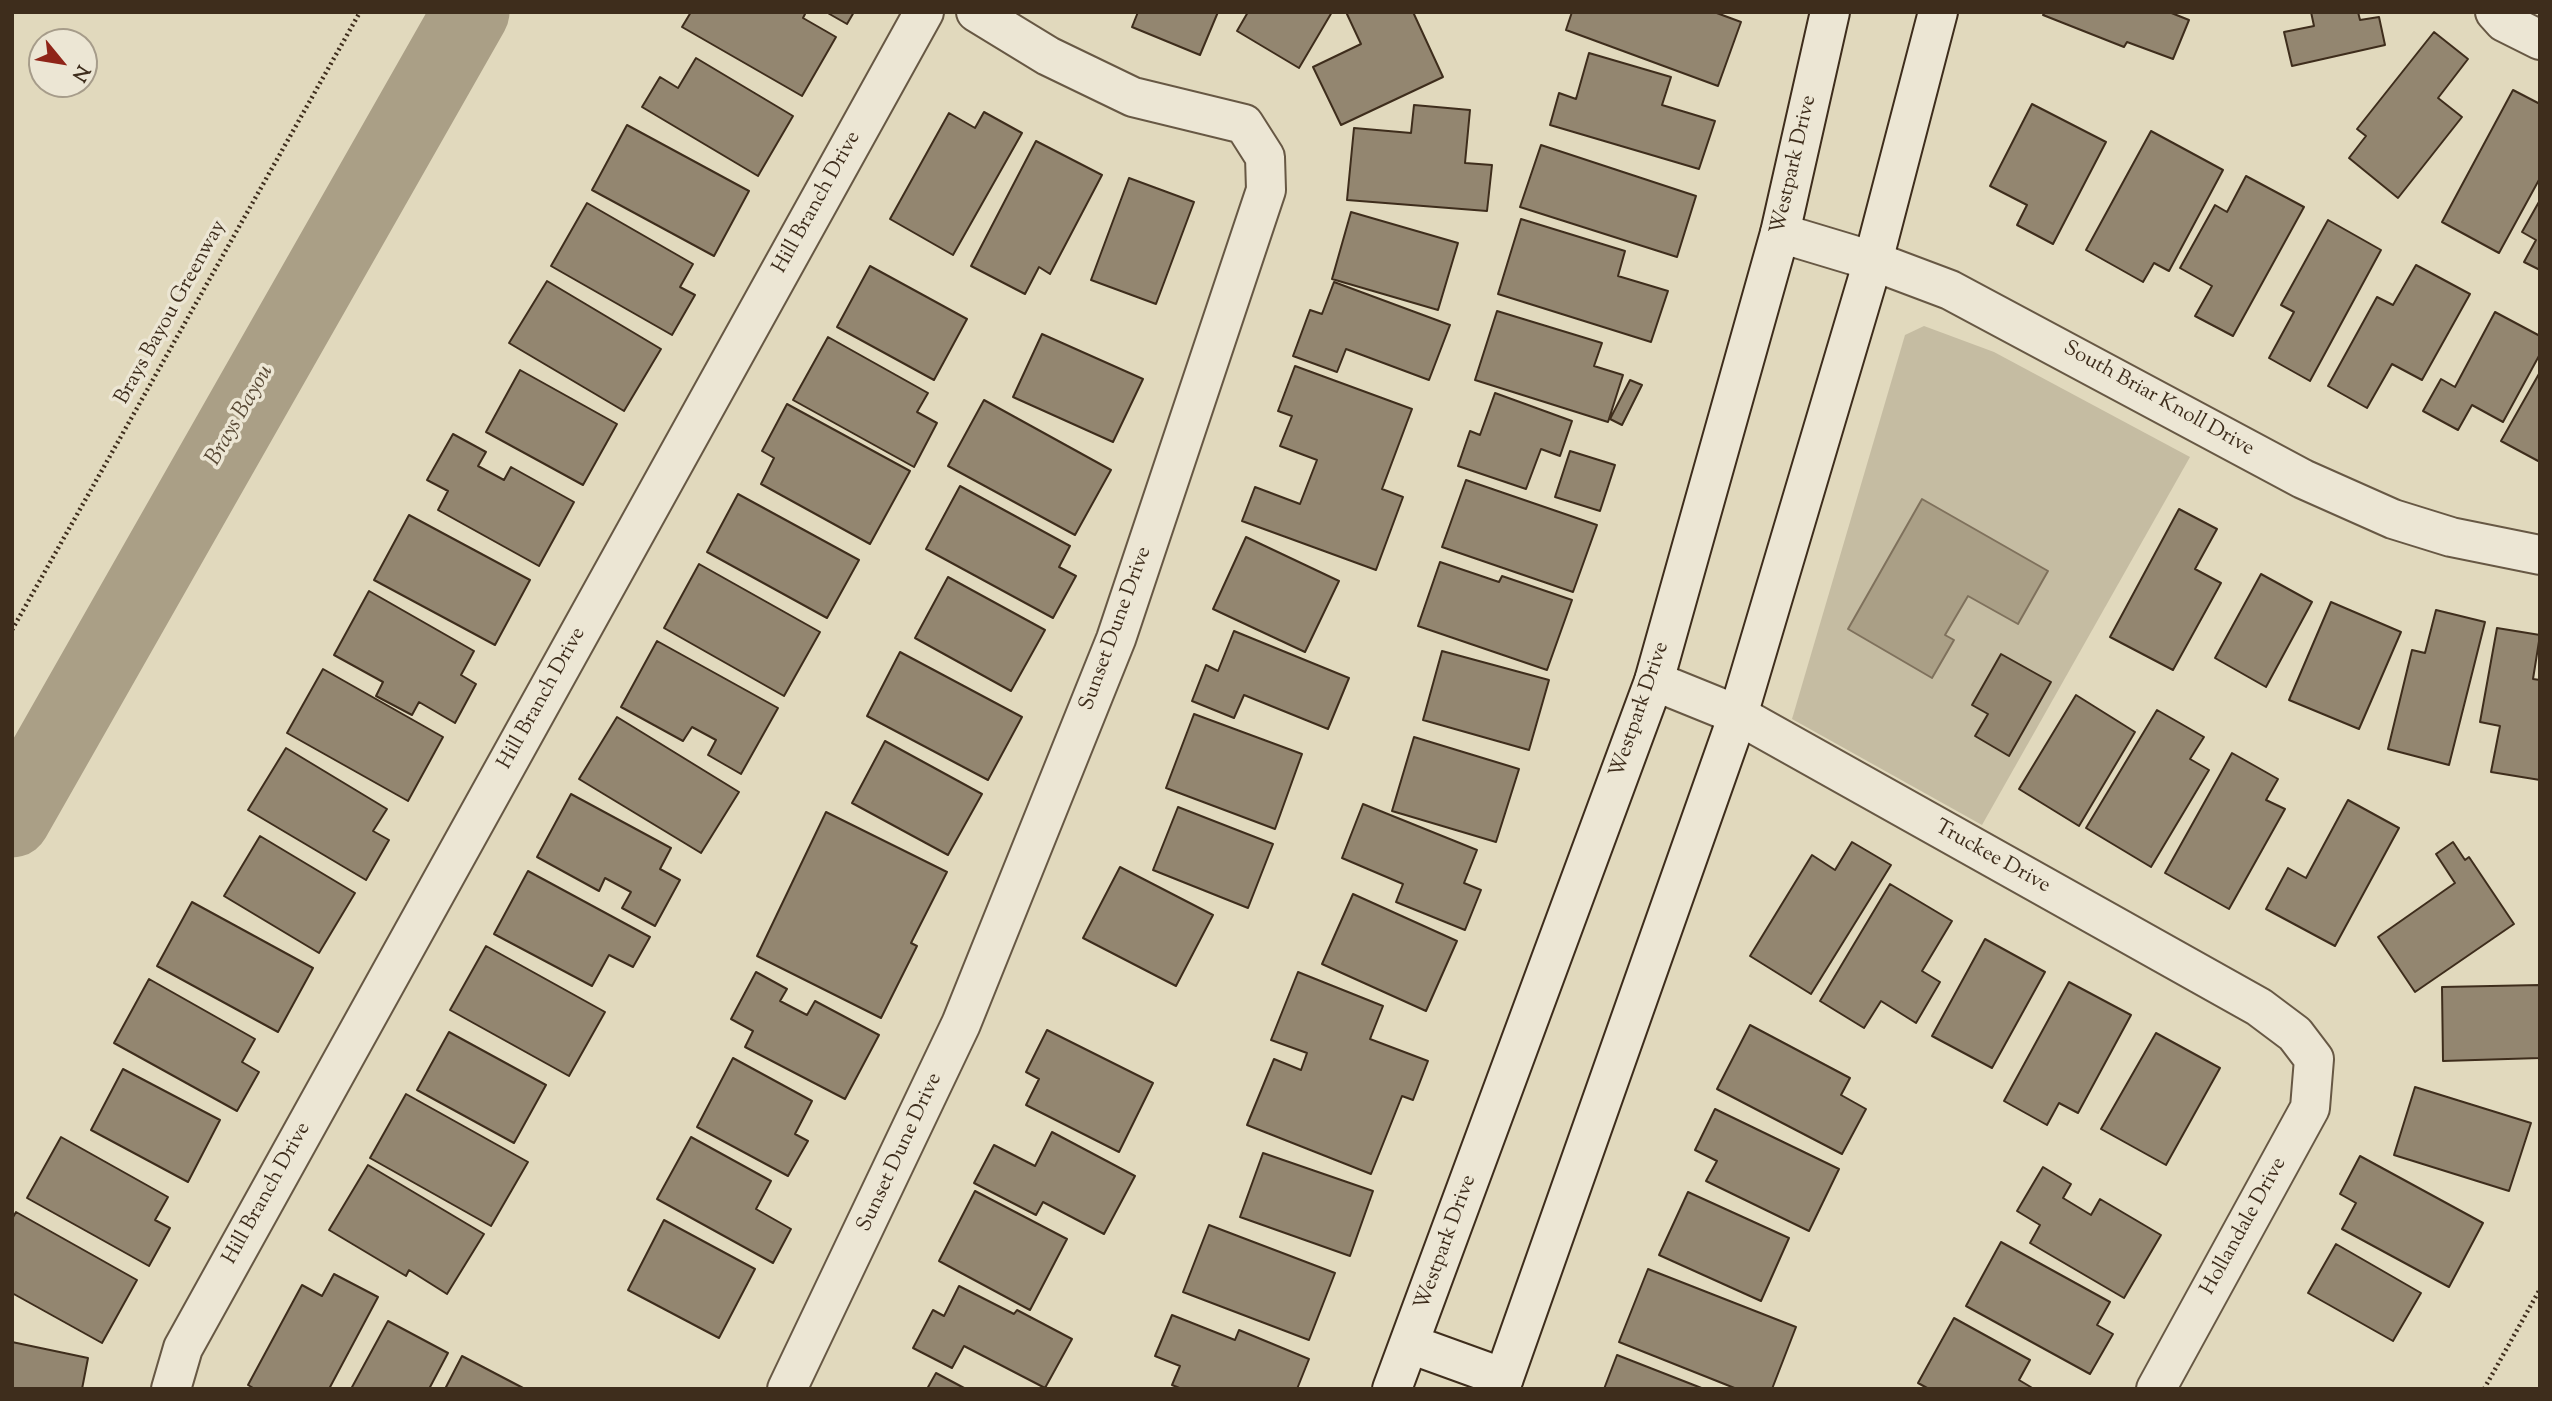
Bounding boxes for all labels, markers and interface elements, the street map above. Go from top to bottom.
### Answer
north arrow [28,28,98,98]
text: N [64,59,95,86]
street label: Westpark Drive [1767,93,1823,237]
street label: Hill Branch Drive [769,128,867,278]
street label: Brays Bayou Greenway [111,217,233,409]
street label: South Briar Knoll Drive [2058,337,2258,463]
water label: Brays Bayou [201,361,281,471]
street label: Sunset Dune Drive [1076,544,1158,714]
street label: Hill Branch Drive [494,624,592,774]
street label: Westpark Drive [1606,639,1676,781]
street label: Truckee Drive [1930,816,2054,900]
street label: Sunset Dune Drive [853,1070,949,1236]
street label: Hill Branch Drive [219,1119,317,1269]
street label: Hollandale Drive [2197,1154,2293,1300]
street label: Westpark Drive [1411,1172,1483,1314]

